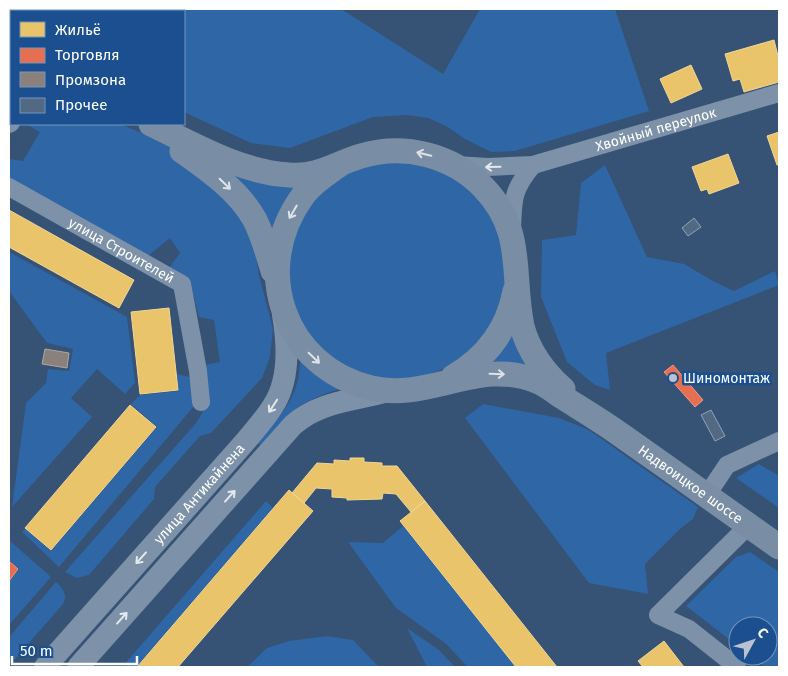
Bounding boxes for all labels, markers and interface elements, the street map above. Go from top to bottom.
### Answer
legend [10,10,185,125]
text: Жильё [55,21,101,39]
text: Торговля [55,46,120,64]
text: Промзона [55,71,126,89]
text: Прочее [55,96,107,114]
street label: Хвойный переулок [593,103,719,155]
one-way arrow [417,149,433,159]
one-way arrow [485,162,501,171]
one-way arrow [218,178,231,190]
one-way arrow [287,204,297,218]
street label: улица Строителей [66,214,177,287]
one-way arrow [308,352,321,364]
one-way arrow [489,369,505,379]
place label: Шиномонтаж [683,370,770,387]
marker: Шиномонтаж [667,372,679,384]
one-way arrow [267,399,277,413]
street label: улица Антикайнена [150,440,248,547]
street label: Надвоицкое шоссе [635,441,746,527]
one-way arrow [224,490,235,503]
one-way arrow [136,551,147,564]
one-way arrow [116,611,128,624]
north arrow [728,616,778,666]
text: С [753,624,772,642]
scale bar [12,634,138,666]
text: 50 m [20,642,53,660]

